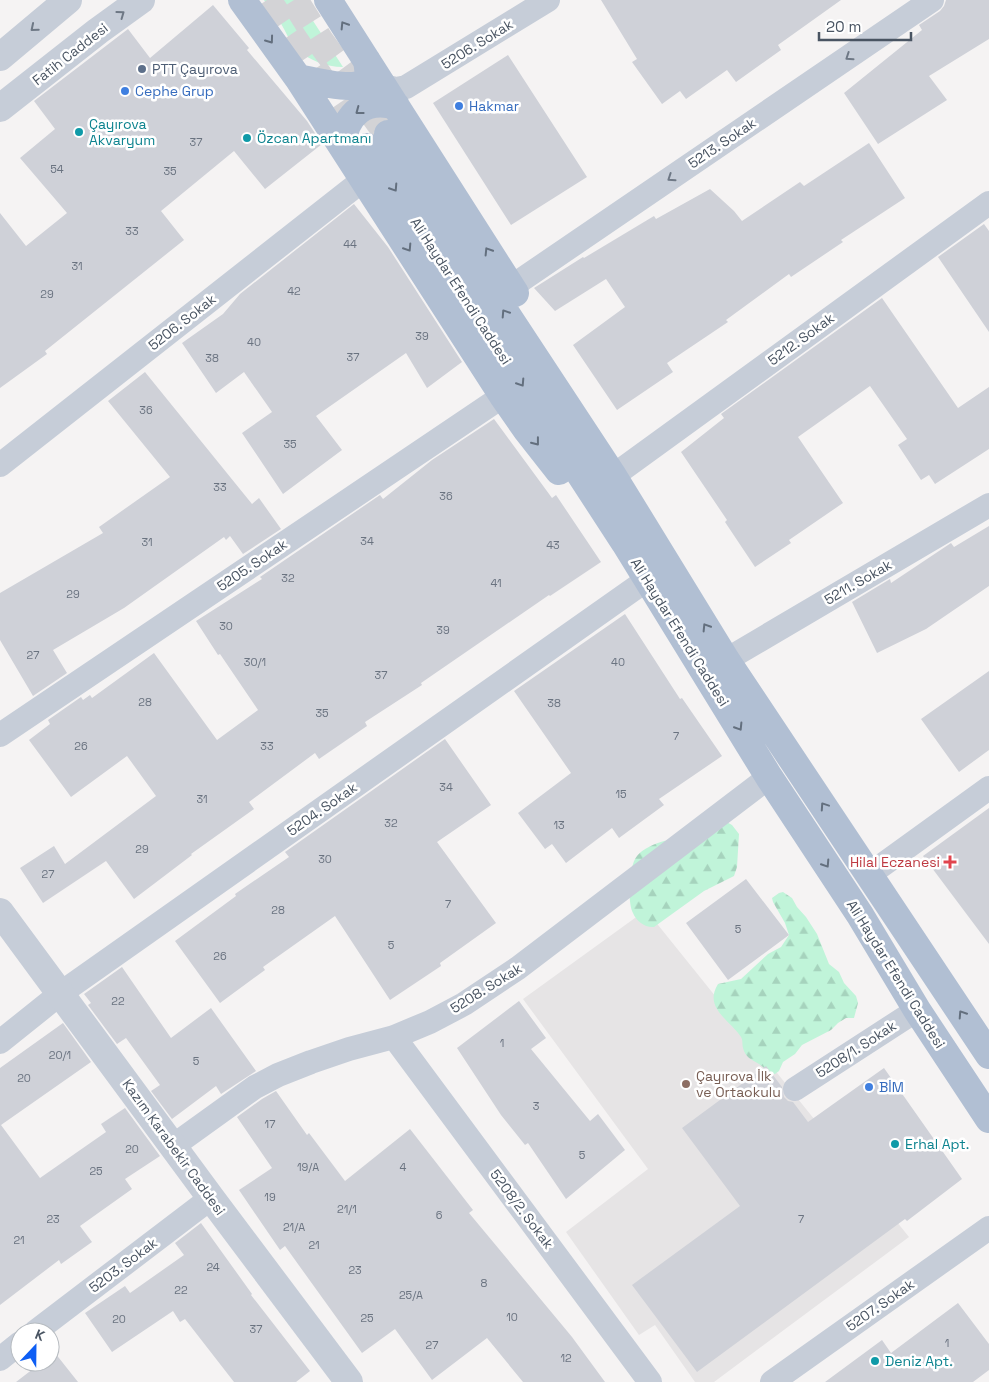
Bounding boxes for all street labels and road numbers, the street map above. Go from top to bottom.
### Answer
street label: 5206. Sokak [438,15,517,73]
street label: Fatih Caddesi [29,19,111,89]
street label: 5213. Sokak [685,114,760,172]
street label: Ali Haydar Efendi Caddesi [407,214,515,368]
street label: 5206. Sokak [145,290,220,354]
street label: 5212. Sokak [764,309,838,369]
street label: 5205. Sokak [213,535,291,595]
street label: Ali Haydar Efendi Caddesi [627,555,733,709]
street label: 5211. Sokak [821,555,896,609]
street label: 5204. Sokak [284,778,361,840]
street label: Ali Haydar Efendi Caddesi [843,897,949,1051]
street label: 5208. Sokak [447,959,526,1017]
street label: 5208/1. Sokak [812,1016,900,1082]
street label: Kazım Karabekir Caddesi [119,1075,229,1219]
street label: 5208/2. Sokak [486,1166,558,1253]
street label: 5203. Sokak [85,1233,161,1297]
street label: 5207. Sokak [842,1275,918,1335]

